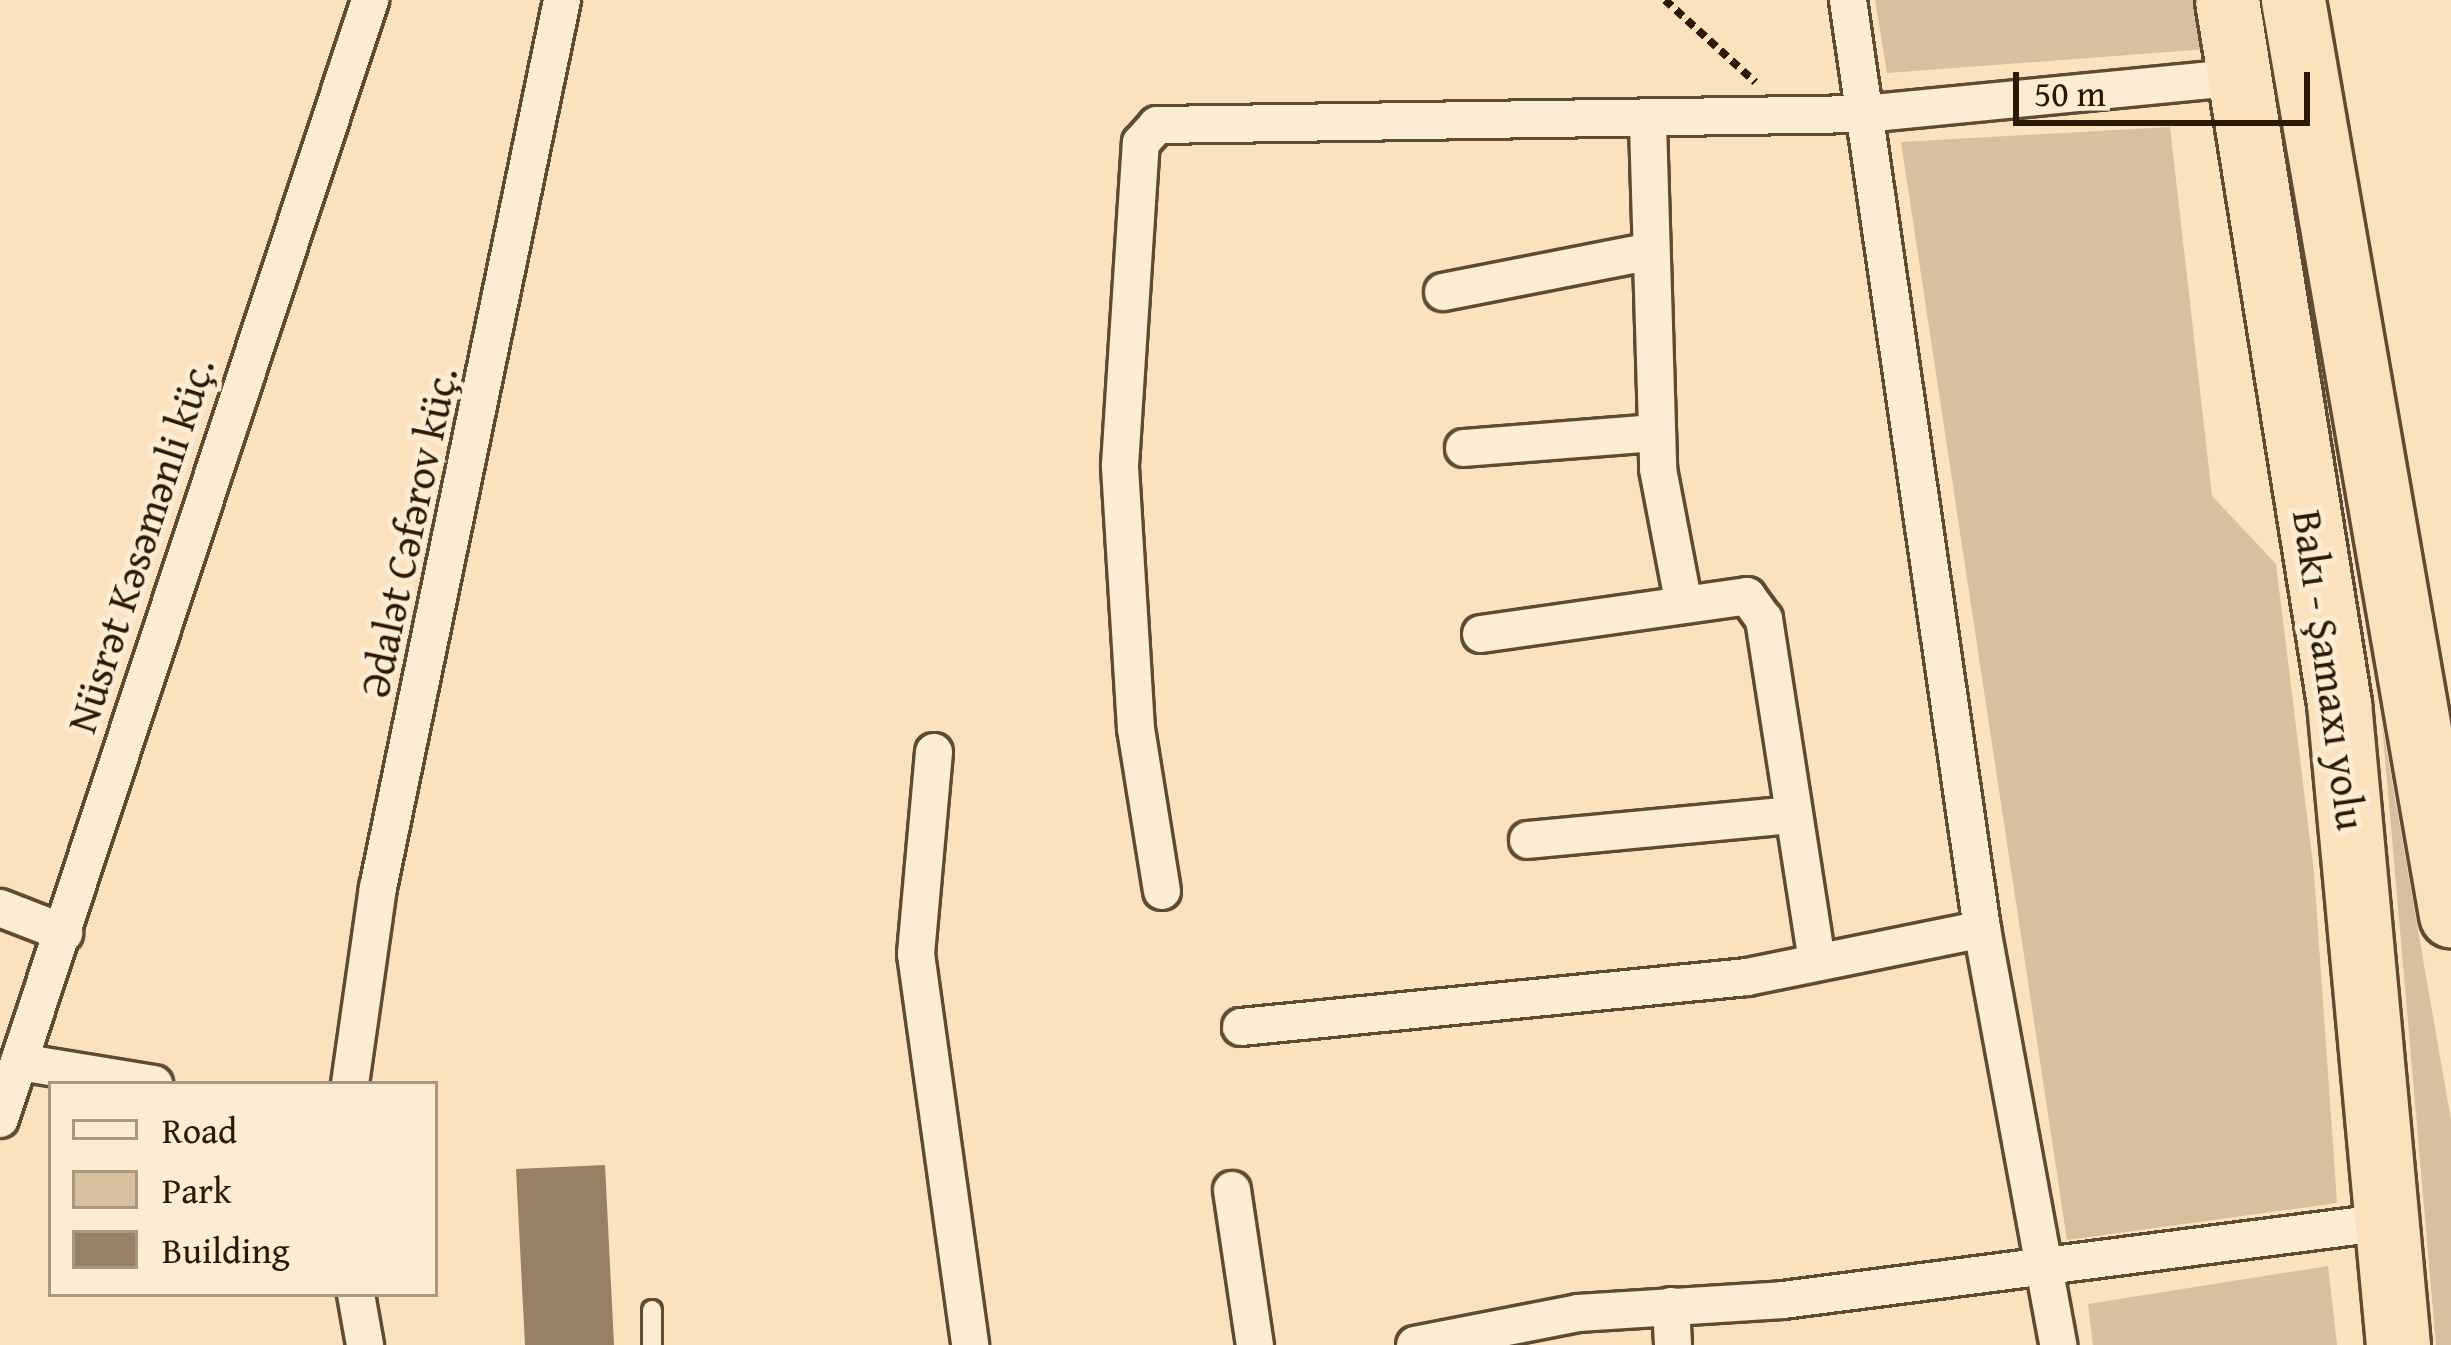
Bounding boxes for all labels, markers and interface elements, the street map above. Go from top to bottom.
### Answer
scale bar [2019,48,2316,122]
text: 50 m [2034,66,2106,119]
street label: Nüsrət Kəsəmənli küç. [56,351,224,739]
street label: Ədalət Cəfərov küç. [348,362,468,702]
street label: Bakı - Şamaxı yolu [2283,507,2377,833]
legend [48,1081,438,1297]
text: Road [162,1103,237,1156]
text: Park [162,1163,232,1216]
text: Building [162,1223,290,1276]

